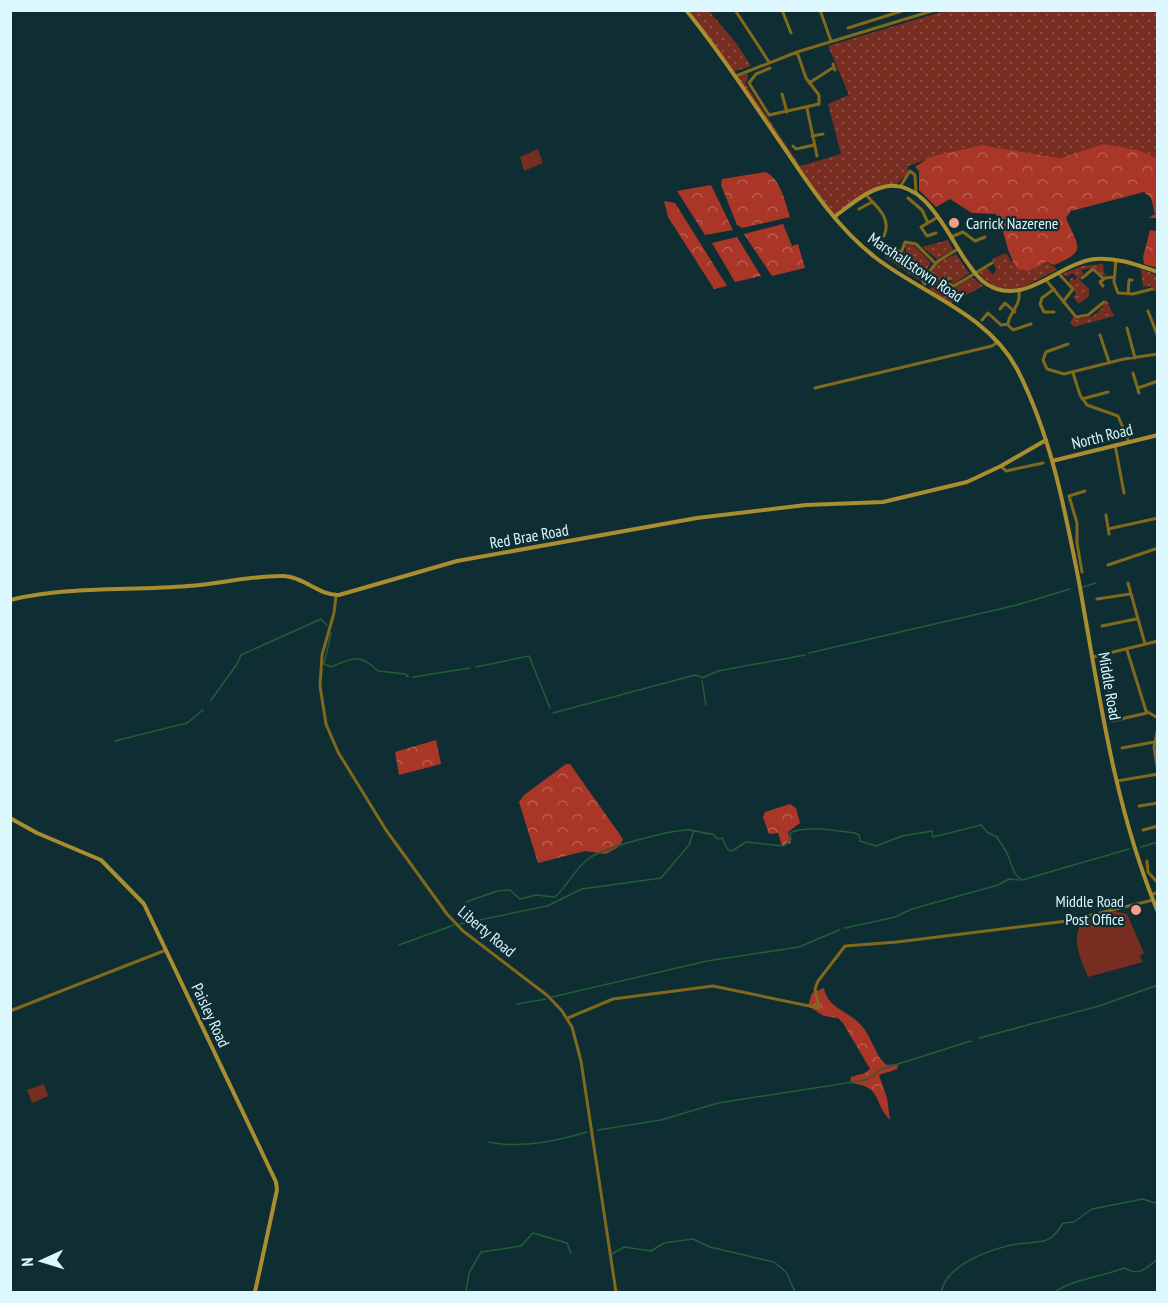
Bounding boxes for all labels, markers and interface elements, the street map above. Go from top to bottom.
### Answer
place label: Carrick Nazerene [966,213,1058,233]
marker: Carrick Nazerene [947,216,961,230]
street label: Marshallstown Road [864,228,968,306]
street label: North Road [1069,419,1135,453]
street label: Red Brae Road [488,519,570,553]
street label: Middle Road [1094,651,1126,722]
place label: Middle Road Post Office [1055,891,1124,929]
street label: Liberty Road [454,901,520,961]
marker: Middle Road Post Office [1129,903,1143,917]
street label: Paisley Road [187,980,235,1050]
north arrow [12,1231,72,1291]
text: N [17,1257,37,1267]

